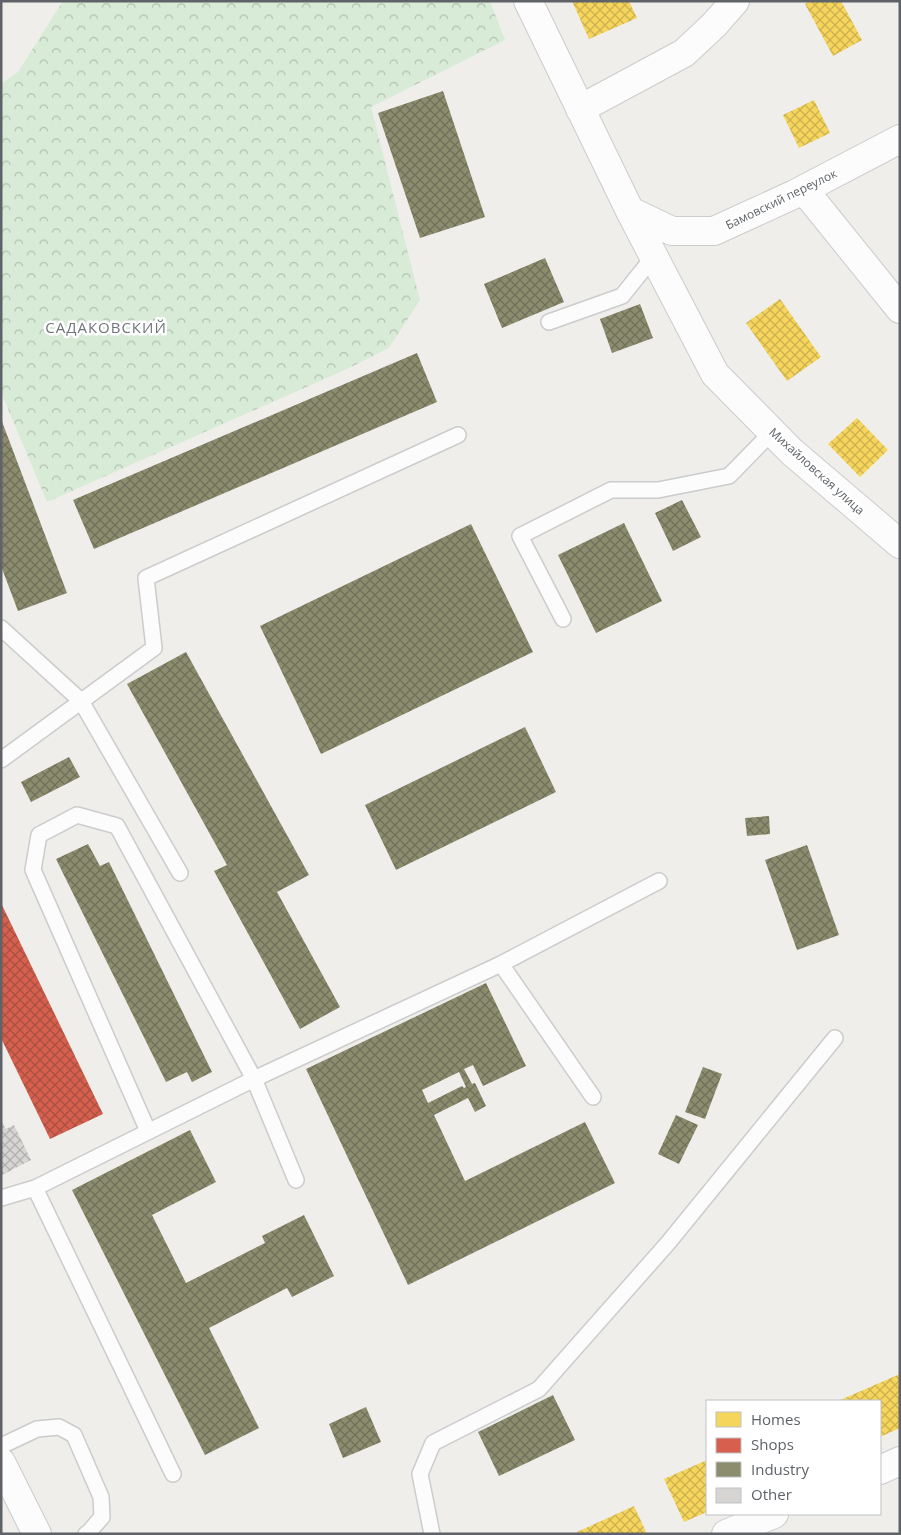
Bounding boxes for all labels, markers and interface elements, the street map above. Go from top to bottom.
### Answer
street label: Бамовский переулок [723,164,840,233]
district label: САДАКОВСКИЙ [45,317,167,337]
street label: Михайловская улица [766,424,868,518]
legend [706,1400,881,1515]
text: Homes [751,1409,801,1429]
text: Shops [751,1434,794,1454]
text: Industry [751,1459,809,1479]
text: Other [751,1484,792,1504]

